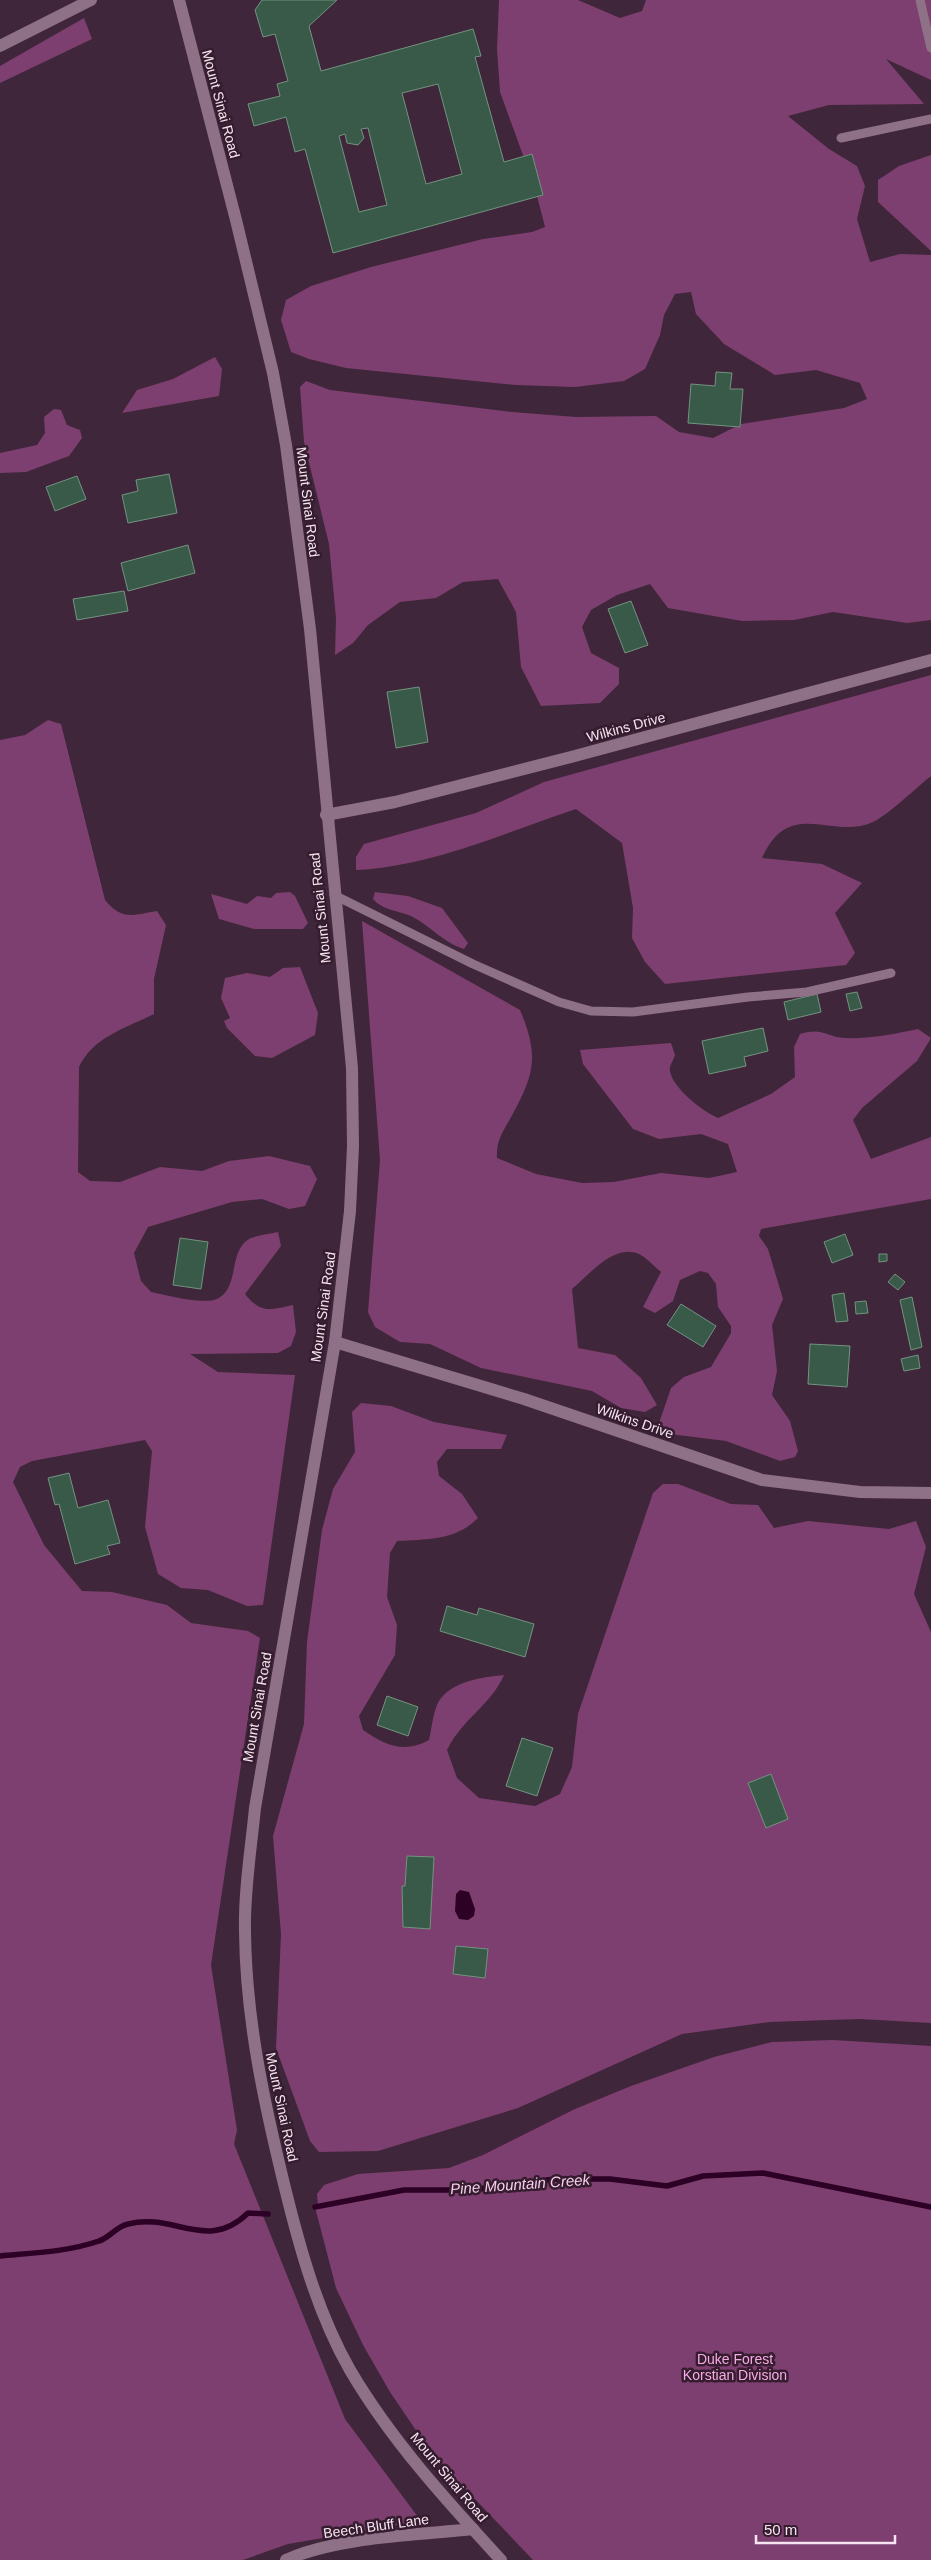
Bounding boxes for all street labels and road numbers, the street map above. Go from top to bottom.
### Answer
street label: Mount Sinai Road [199,48,243,160]
street label: Mount Sinai Road [293,446,323,558]
street label: Wilkins Drive [585,709,667,745]
street label: Mount Sinai Road [306,852,334,964]
street label: Mount Sinai Road [307,1251,339,1363]
street label: Wilkins Drive [594,1400,676,1442]
street label: Mount Sinai Road [239,1651,275,1763]
street label: Mount Sinai Road [263,2051,301,2163]
street label: Mount Sinai Road [407,2429,491,2525]
street label: Beech Bluff Lane [322,2511,430,2541]

